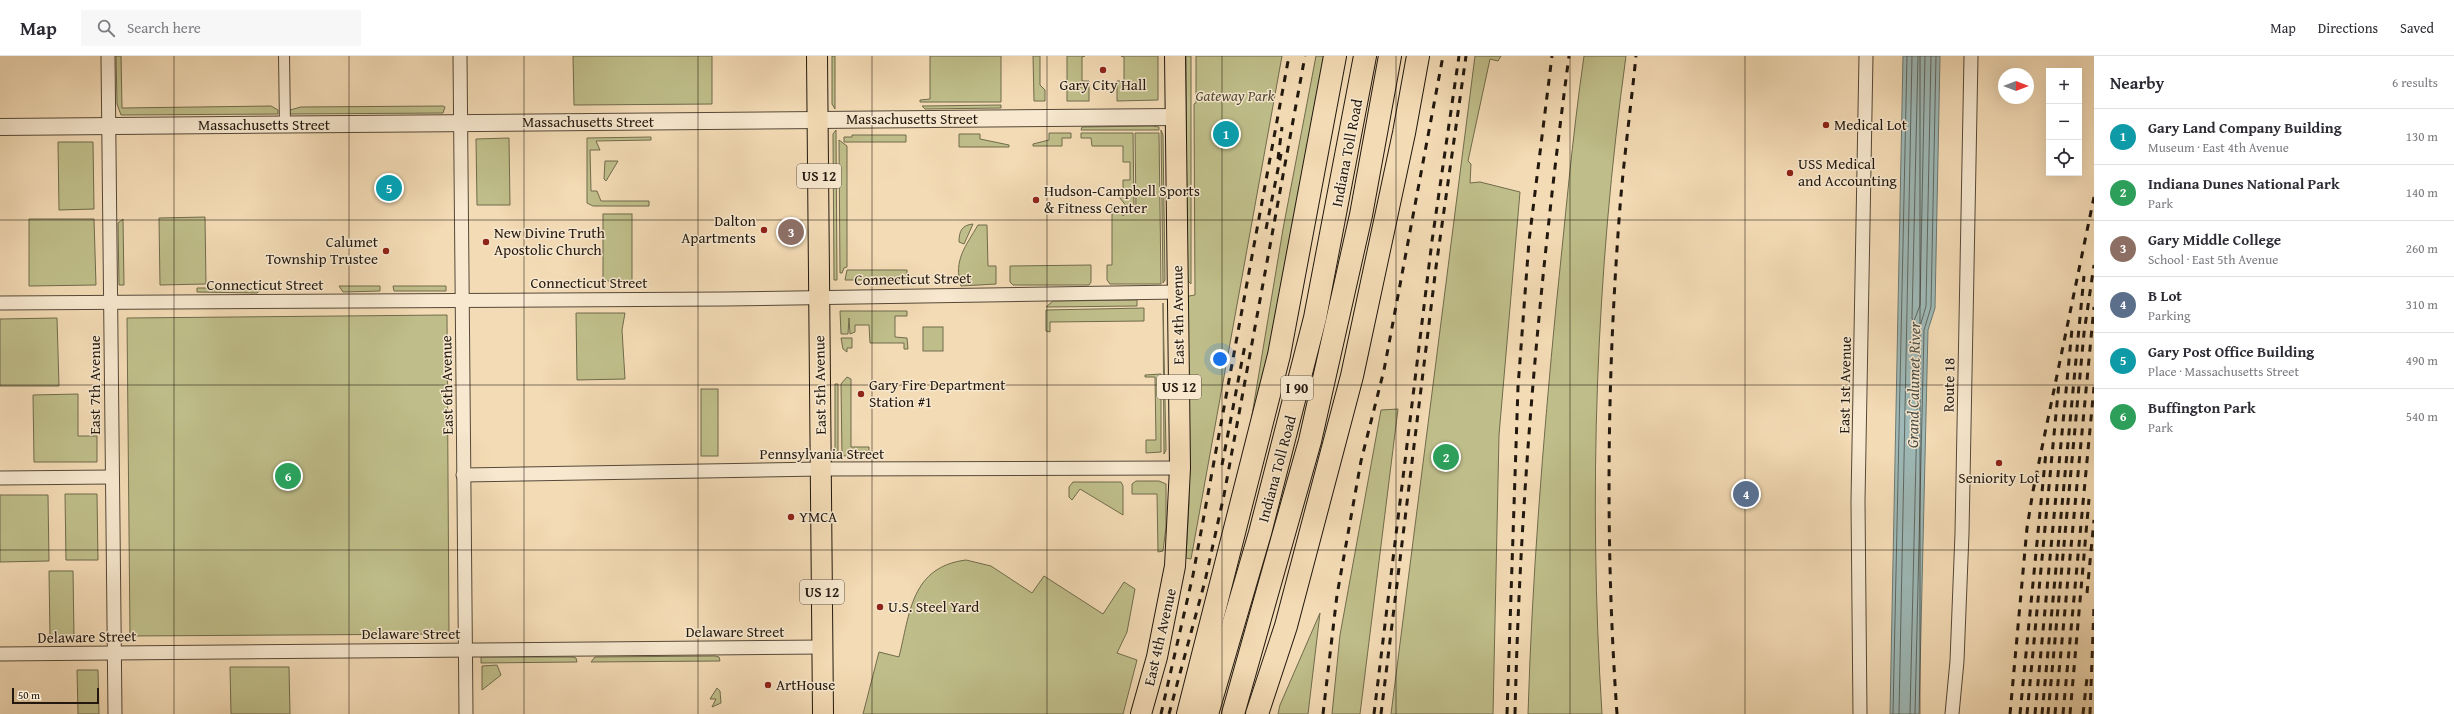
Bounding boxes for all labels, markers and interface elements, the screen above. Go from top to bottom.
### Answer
search box [81,10,361,46]
text: Map [20,14,57,42]
icon: search [95,17,117,39]
text: Search here [127,17,201,38]
text: Map [2270,18,2296,38]
text: Directions [2318,18,2378,38]
text: Saved [2400,18,2434,38]
marker: Gary City Hall [1098,65,1108,75]
north arrow [1998,68,2034,104]
map controls [2046,68,2082,176]
button: + [2046,68,2082,104]
text: Nearby [2110,70,2164,95]
text: 6 results [2392,73,2438,92]
place label: Gary City Hall [1060,74,1146,95]
park label: Gateway Park [1196,85,1275,106]
street label: Indiana Toll Road [1326,97,1367,209]
button: − [2046,104,2082,140]
street label: Massachusetts Street [846,108,979,129]
street label: Massachusetts Street [522,111,655,132]
street label: Massachusetts Street [198,114,331,135]
place label: Medical Lot [1834,114,1908,135]
text: Gary Land Company Building [2148,117,2342,138]
pin: 1 [1213,119,1239,149]
marker: Medical Lot [1821,120,1831,130]
text: 1 [2120,127,2126,146]
text: 130 m [2406,127,2438,146]
text: Museum · East 4th Avenue [2148,138,2289,157]
button: locate [2046,140,2082,176]
place label: USS Medical and Accounting [1798,153,1897,191]
road number: US 12 [797,164,841,188]
marker: USS Medical and Accounting [1785,168,1795,178]
pin: 5 [376,173,402,203]
text: Indiana Dunes National Park [2148,173,2339,194]
place label: Hudson-Campbell Sports & Fitness Center [1044,180,1200,218]
text: 2 [2120,183,2126,202]
text: 140 m [2406,183,2438,202]
text: Park [2148,194,2173,213]
marker: Hudson-Campbell Sports & Fitness Center [1031,195,1041,205]
place label: Dalton Apartments [681,210,757,248]
pin: 3 [778,217,804,247]
place label: New Divine Truth Apostolic Church [494,222,606,260]
marker: Dalton Apartments [759,225,769,235]
text: Gary Middle College [2148,229,2281,250]
place label: Calumet Township Trustee [266,231,379,269]
marker: New Divine Truth Apostolic Church [481,237,491,247]
text: 3 [2120,239,2126,258]
text: 260 m [2406,239,2438,258]
marker: Calumet Township Trustee [381,246,391,256]
text: School · East 5th Avenue [2148,250,2278,269]
street label: East 4th Avenue [1166,265,1189,365]
street label: Connecticut Street [854,267,972,290]
street label: Connecticut Street [530,272,648,293]
street label: Connecticut Street [206,274,324,295]
text: B Lot [2148,285,2182,306]
text: 4 [2120,295,2126,314]
text: 310 m [2406,295,2438,314]
text: Parking [2148,306,2191,325]
water label: Grand Calumet River [1900,321,1926,448]
street label: East 7th Avenue [84,335,105,435]
street label: East 6th Avenue [435,335,458,435]
street label: East 5th Avenue [808,335,831,435]
street label: East 1st Avenue [1833,336,1856,434]
text: Gary Post Office Building [2148,341,2314,362]
your location [1210,349,1230,369]
text: 5 [2120,351,2126,370]
text: 490 m [2406,351,2438,370]
street label: Route 18 [1938,358,1959,412]
text: Place · Massachusetts Street [2148,362,2299,381]
place label: Gary Fire Department Station #1 [869,374,1006,412]
road number: US 12 [1157,375,1201,399]
road number: I 90 [1281,376,1313,400]
marker: Gary Fire Department Station #1 [856,389,866,399]
text: Buffington Park [2148,397,2255,418]
text: 6 [2120,407,2126,426]
text: 540 m [2406,407,2438,426]
street label: Indiana Toll Road [1252,413,1301,525]
text: Park [2148,418,2173,437]
pin: 2 [1433,442,1459,472]
street label: Pennsylvania Street [760,443,885,464]
marker: Seniority Lot [1994,458,2004,468]
pin: 6 [275,461,301,491]
place label: Seniority Lot [1958,467,2040,488]
pin: 4 [1733,479,1759,509]
place label: YMCA [799,506,837,527]
marker: YMCA [786,512,796,522]
road number: US 12 [800,580,844,604]
street label: East 4th Avenue [1138,586,1181,688]
place label: U.S. Steel Yard [888,596,979,617]
marker: U.S. Steel Yard [875,602,885,612]
street label: Delaware Street [686,621,785,642]
street label: Delaware Street [362,623,461,644]
street label: Delaware Street [37,625,137,648]
place label: ArtHouse [776,674,835,695]
marker: ArtHouse [763,680,773,690]
scale bar [12,686,99,705]
text: 50 m [18,687,40,703]

